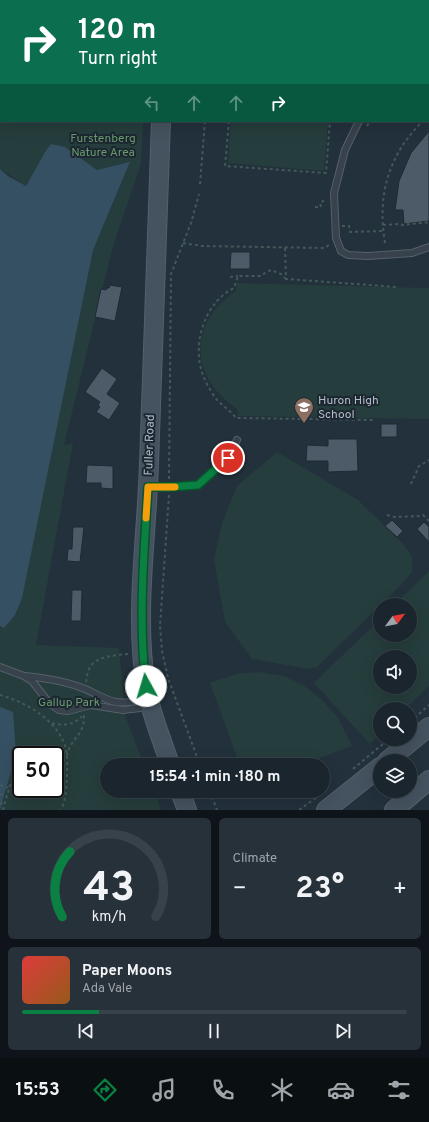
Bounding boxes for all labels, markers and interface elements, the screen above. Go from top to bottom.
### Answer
text: 120 m [78,13,156,49]
icon: right [12,16,64,68]
text: Turn right [78,48,158,71]
icon: left [141,92,163,114]
icon: ahead [183,92,205,114]
icon: ahead [225,92,247,114]
icon: right [267,92,289,114]
park label: Furstenberg Nature Area [70,131,136,161]
place label: Huron High School [318,393,379,423]
school or university icon: Huron High School [293,396,315,424]
street label: Fuller Road [141,414,159,476]
pin [211,441,245,475]
icon: arrive [217,447,239,469]
north arrow [373,598,417,642]
map controls [373,598,417,798]
button: sound [373,650,417,694]
position arrow [125,665,167,707]
park label: Gallup Park [38,695,100,711]
button: search [373,702,417,746]
speed limit sign: 50 [12,746,64,798]
button: layers [373,754,417,798]
text: 15:54 · 1 min · 180 m [150,768,280,787]
text: Climate [233,851,277,867]
text: 43 [83,862,135,915]
text: 23° [295,871,344,908]
text: − [233,876,247,903]
text: + [393,876,407,903]
text: km/h [92,907,127,925]
text: Paper Moons [82,962,172,981]
text: Ada Vale [82,981,132,997]
icon: previous [75,1020,97,1042]
icon: pause [203,1020,225,1042]
icon: next [332,1020,354,1042]
icon: directions [91,1076,119,1104]
icon: music [150,1076,178,1104]
icon: phone [209,1076,237,1104]
icon: climate [268,1076,296,1104]
icon: car [327,1076,355,1104]
icon: filters [385,1076,413,1104]
text: 15:53 [15,1079,60,1102]

